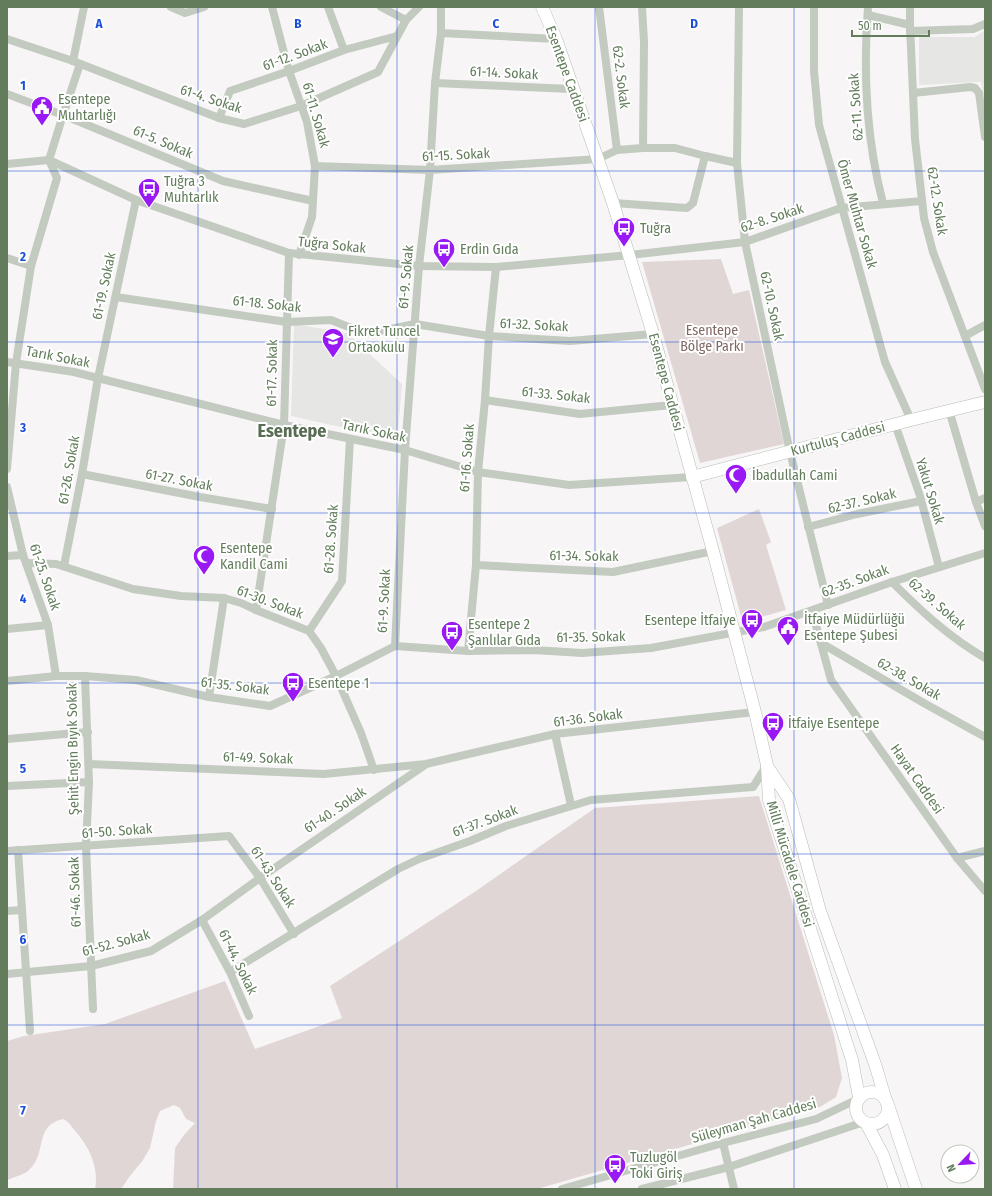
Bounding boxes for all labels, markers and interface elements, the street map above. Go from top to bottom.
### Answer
scale bar [852,12,929,38]
text: A [94,16,103,31]
text: B [294,16,302,31]
text: C [493,16,500,31]
text: D [690,16,698,31]
text: 50 m [858,19,882,33]
street label: Esentepe Caddesi [542,24,592,124]
street label: 61-12. Sokak [260,35,330,75]
street label: 62-2. Sokak [609,44,633,110]
street label: 61-14. Sokak [469,63,539,83]
street label: 62-11. Sokak [845,72,867,142]
text: 1 [20,78,26,93]
street label: 61-11. Sokak [299,80,334,150]
street label: 61-4. Sokak [178,81,244,117]
place label: Esentepe Muhtarlığı [58,91,116,124]
public building icon: Esentepe Muhtarlığı [29,94,55,127]
street label: 61-5. Sokak [130,122,196,162]
street label: 61-15. Sokak [422,145,491,165]
street label: Ömer Muhtar Sokak [833,157,882,271]
street label: 62-12. Sokak [923,166,951,237]
place label: Tuğra 3 Muhtarlık [164,173,219,206]
bus stop icon: Tuğra 3 Muhtarlık [136,176,162,209]
street label: 62-8. Sokak [738,200,806,236]
bus stop icon: Tuğra [611,215,637,248]
place label: Tuğra [640,220,671,237]
street label: Tuğra Sokak [297,233,367,257]
bus stop icon: Erdin Gıda [431,236,457,269]
place label: Erdin Gıda [460,241,519,258]
street label: 61-9. Sokak [395,244,417,310]
text: 2 [19,249,26,264]
street label: 61-19. Sokak [89,250,120,321]
street label: 62-10. Sokak [756,270,788,343]
street label: 61-18. Sokak [232,292,303,316]
street label: 61-32. Sokak [499,315,569,335]
park label: Esentepe Bölge Parkı [680,322,744,355]
place label: Fikret Tuncel Ortaokulu [348,323,420,356]
school or university icon: Fikret Tuncel Ortaokulu [320,326,346,359]
street label: Esentepe Caddesi [645,331,687,433]
street label: 61-17. Sokak [263,339,281,407]
street label: Tarık Sokak [25,342,92,372]
street label: 61-33. Sokak [521,383,592,407]
street label: Tarık Sokak [340,416,408,446]
street label: Kurtuluş Caddesi [789,418,887,460]
text: 3 [19,420,26,435]
district label: Esentepe [258,420,326,442]
street label: 61-16. Sokak [456,423,478,493]
street label: 61-26. Sokak [55,434,83,506]
street label: Yakut Sokak [912,456,948,527]
mosque icon: İbadullah Cami [723,462,749,495]
street label: 61-27. Sokak [144,465,214,495]
place label: İbadullah Cami [752,467,838,484]
street label: 62-37. Sokak [826,485,898,517]
street label: 61-28. Sokak [320,503,342,574]
place label: Esentepe Kandil Cami [220,540,288,573]
street label: 61-25. Sokak [26,542,64,613]
mosque icon: Esentepe Kandil Cami [191,543,217,576]
street label: 61-34. Sokak [549,547,619,565]
street label: 62-35. Sokak [819,561,891,601]
street label: 61-9. Sokak [374,568,394,633]
street label: 62-39. Sokak [905,574,970,634]
street label: 61-30. Sokak [234,582,306,623]
text: 4 [20,591,27,606]
bus stop icon: Esentepe İtfaiye [739,607,765,640]
place label: İtfaiye Müdürlüğü Esentepe Şubesi [804,611,905,644]
place label: Esentepe İtfaiye [645,612,736,629]
public building icon: İtfaiye Müdürlüğü Esentepe Şubesi [775,614,801,647]
place label: Esentepe 2 Şanlılar Gıda [468,616,541,649]
bus stop icon: Esentepe 2 Şanlılar Gıda [439,619,465,652]
street label: 61-35. Sokak [556,628,626,646]
street label: 62-38. Sokak [874,654,944,704]
bus stop icon: Esentepe 1 [280,670,306,703]
street label: 61-35. Sokak [200,673,271,699]
place label: Esentepe 1 [308,675,369,692]
street label: Şehit Engin Bıyık Sokak [63,682,83,815]
street label: 61-36. Sokak [552,705,624,731]
bus stop icon: İtfaiye Esentepe [760,710,786,743]
place label: İtfaiye Esentepe [788,715,880,732]
street label: Hayat Caddesi [887,741,947,817]
street label: 61-49. Sokak [223,748,294,768]
text: 5 [20,761,26,776]
street label: 61-40. Sokak [301,783,370,837]
street label: Milli Mücadele Caddesi [763,799,817,929]
street label: 61-37. Sokak [450,801,520,841]
street label: 61-50. Sokak [81,820,153,842]
street label: 61-43. Sokak [247,843,299,911]
street label: 61-46. Sokak [65,856,85,928]
street label: 61-52. Sokak [80,926,152,960]
street label: 61-44. Sokak [215,927,261,998]
text: 6 [20,932,27,947]
street label: Süleyman Şah Caddesi [690,1095,818,1147]
text: 7 [20,1103,26,1118]
north arrow [940,1144,980,1184]
place label: Tuzlugöl Toki Giriş [630,1149,682,1182]
bus stop icon: Tuzlugöl Toki Giriş [602,1152,628,1185]
text: N [944,1162,959,1174]

